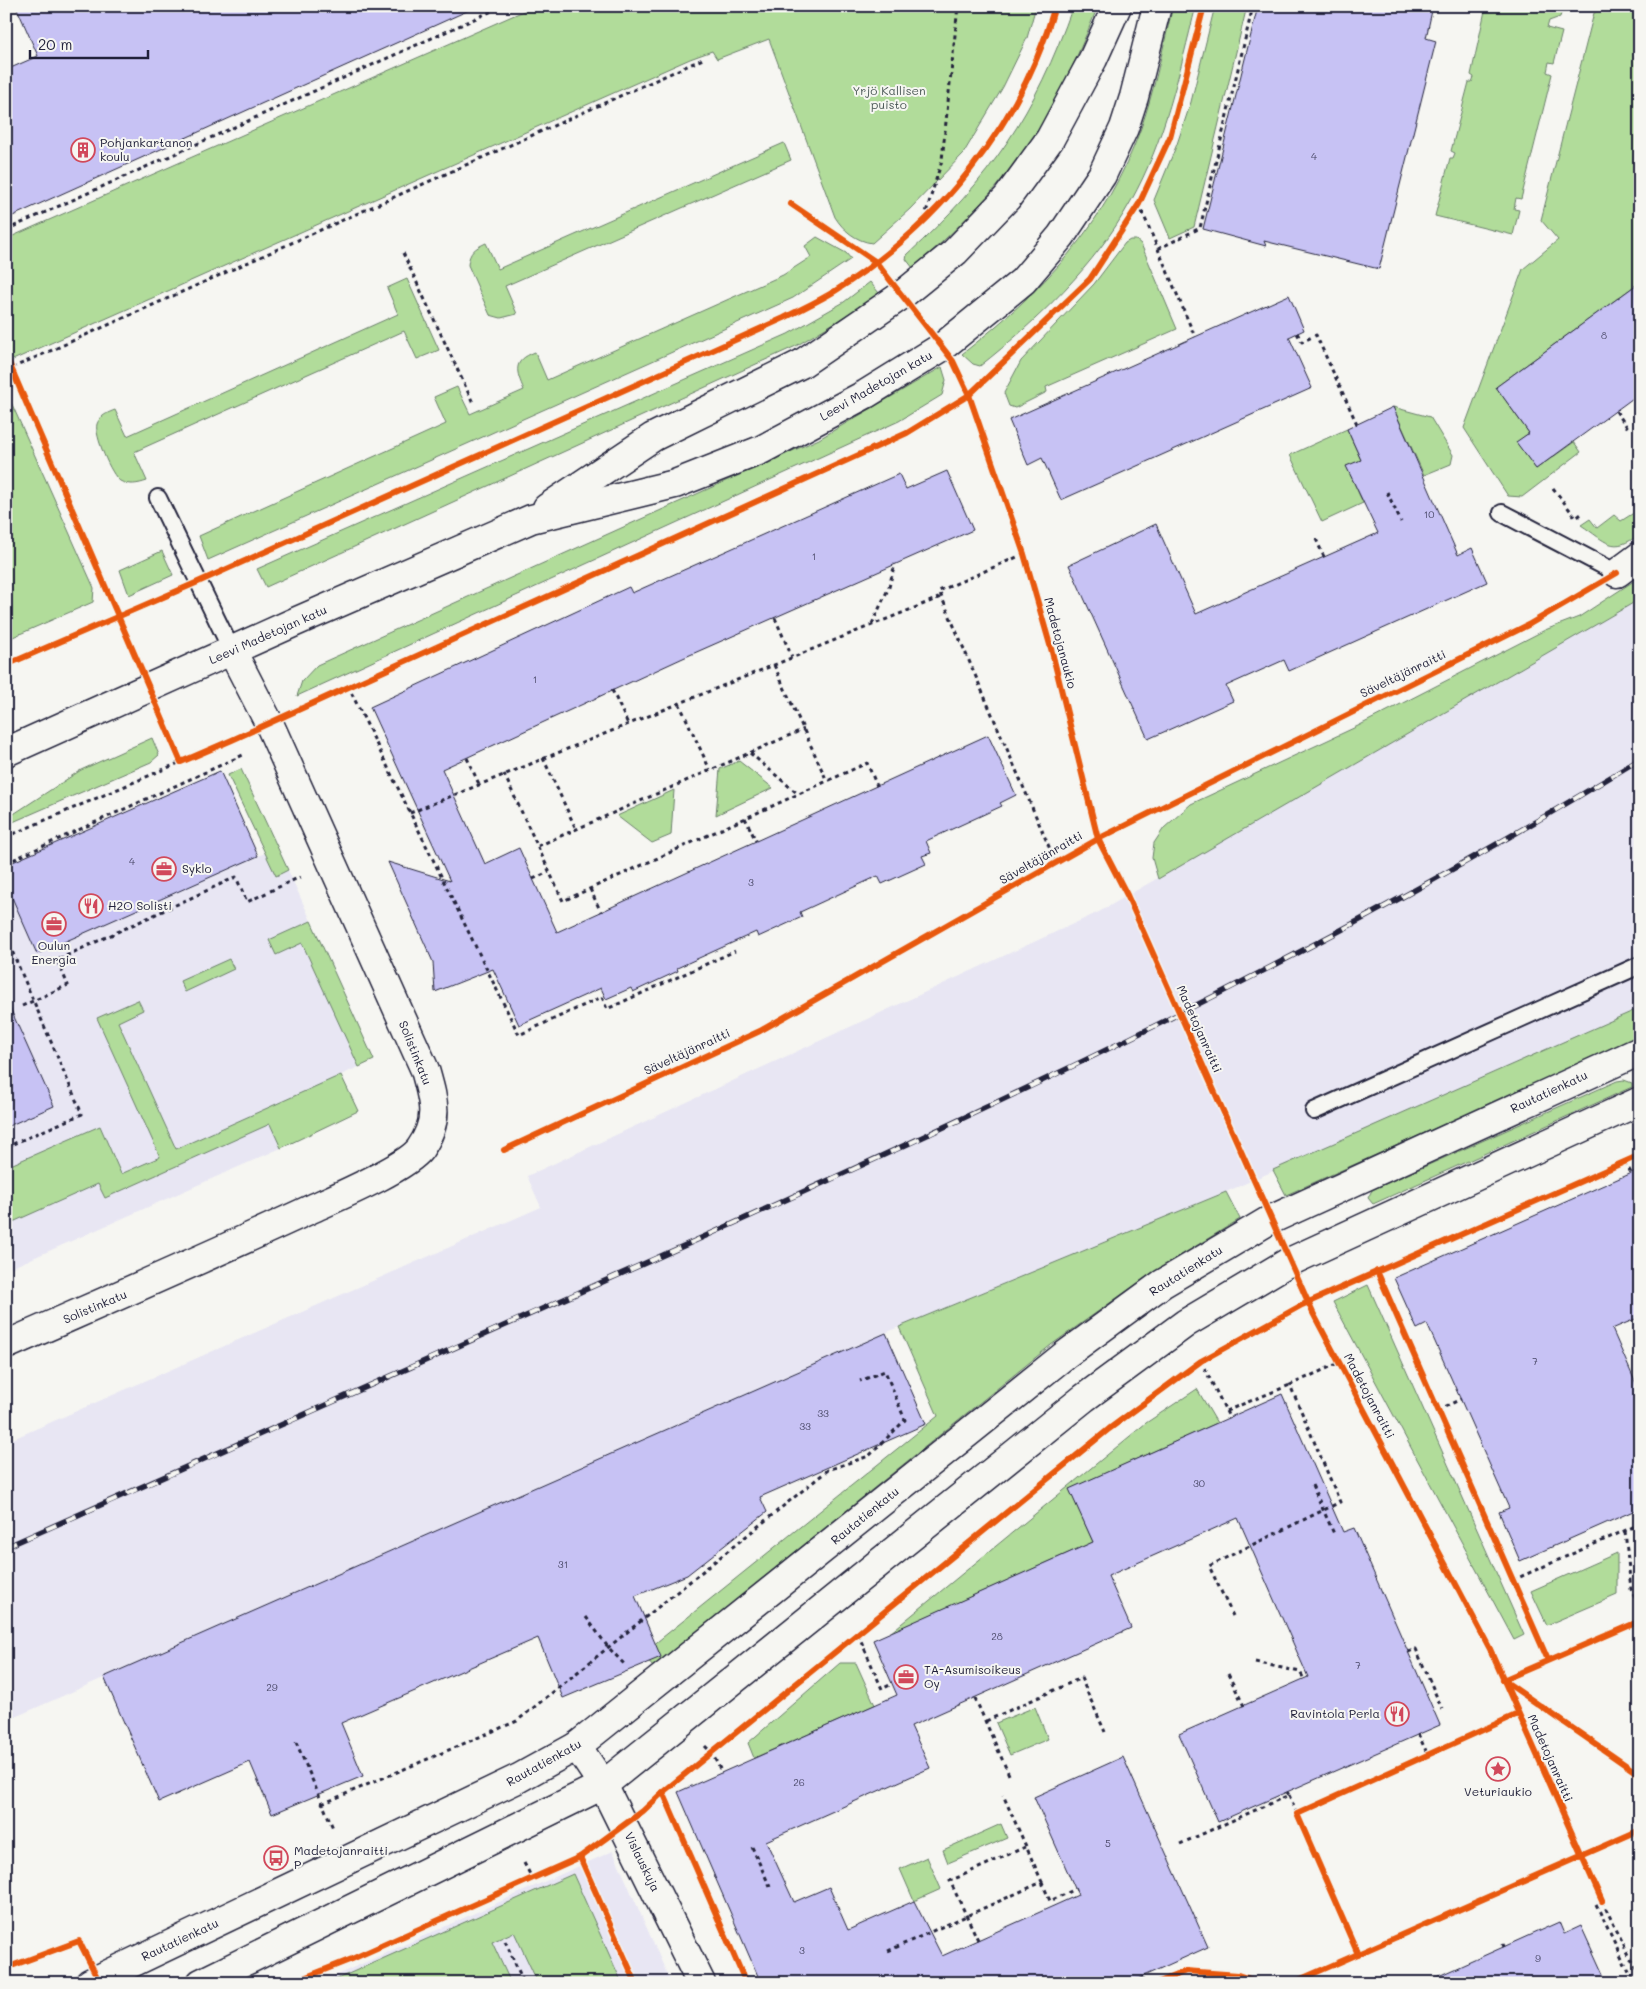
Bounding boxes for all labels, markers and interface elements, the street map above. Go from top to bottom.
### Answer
scale bar [30,28,148,60]
text: 20 m [38,34,72,54]
park label: Yrjö Kallisen puisto [852,82,926,112]
place label: Pohjankartanon koulu [100,134,192,164]
building icon: Pohjankartanon koulu [70,137,96,163]
house number: 4 [1311,149,1317,163]
house number: 8 [1601,328,1607,342]
street label: Leevi Madetojan katu [816,346,935,424]
house number: 10 [1424,507,1434,521]
house number: 1 [812,549,816,563]
street label: Madetojanaukio [1041,595,1081,690]
street label: Leevi Madetojan katu [206,601,329,667]
street label: Säveltäjänraitti [1357,645,1448,701]
house number: 1 [533,672,537,686]
street label: Säveltäjänraitti [996,827,1085,887]
house number: 4 [129,854,135,868]
office icon: Syklo [151,856,177,882]
place label: Syklo [182,860,212,876]
house number: 3 [748,875,754,889]
restaurant icon: H2O Solisti [78,893,104,919]
place label: H2O Solisti [108,897,172,913]
office icon: Oulun Energia [41,911,67,937]
place label: Oulun Energia [31,937,77,967]
street label: Madetojanraitti [1173,982,1226,1075]
street label: Solistinkatu [396,1018,436,1087]
street label: Säveltäjänraitti [641,1024,732,1078]
street label: Rautatienkatu [1507,1066,1590,1116]
street label: Rautatienkatu [1146,1241,1225,1299]
street label: Solistinkatu [60,1285,129,1327]
street label: Madetojanraitti [1341,1350,1399,1441]
house number: 7 [1532,1354,1538,1368]
house number: 33 [817,1406,829,1420]
house number: 33 [799,1419,811,1433]
house number: 30 [1193,1476,1205,1490]
street label: Rautatienkatu [827,1483,902,1548]
house number: 31 [558,1557,568,1571]
house number: 28 [991,1629,1003,1643]
house number: 7 [1355,1658,1361,1672]
place label: TA-Asumisoikeus Oy [924,1661,1021,1691]
office icon: TA-Asumisoikeus Oy [893,1664,919,1690]
house number: 29 [266,1680,278,1694]
restaurant icon: Ravintola Perla [1384,1701,1410,1727]
place label: Ravintola Perla [1290,1705,1380,1721]
street label: Madetojanraitti [1524,1711,1577,1804]
street label: Rautatienkatu [503,1735,584,1789]
place icon: Veturiaukio [1485,1756,1511,1782]
house number: 26 [793,1775,805,1789]
place label: Veturiaukio [1464,1783,1532,1799]
street label: Vislauskuja [622,1829,664,1894]
house number: 5 [1105,1836,1111,1850]
place label: Madetojanraitti P [294,1842,388,1872]
bus stop icon: Madetojanraitti P [263,1845,289,1871]
street label: Rautatienkatu [138,1914,221,1964]
house number: 3 [799,1943,805,1957]
house number: 9 [1535,1951,1541,1965]

